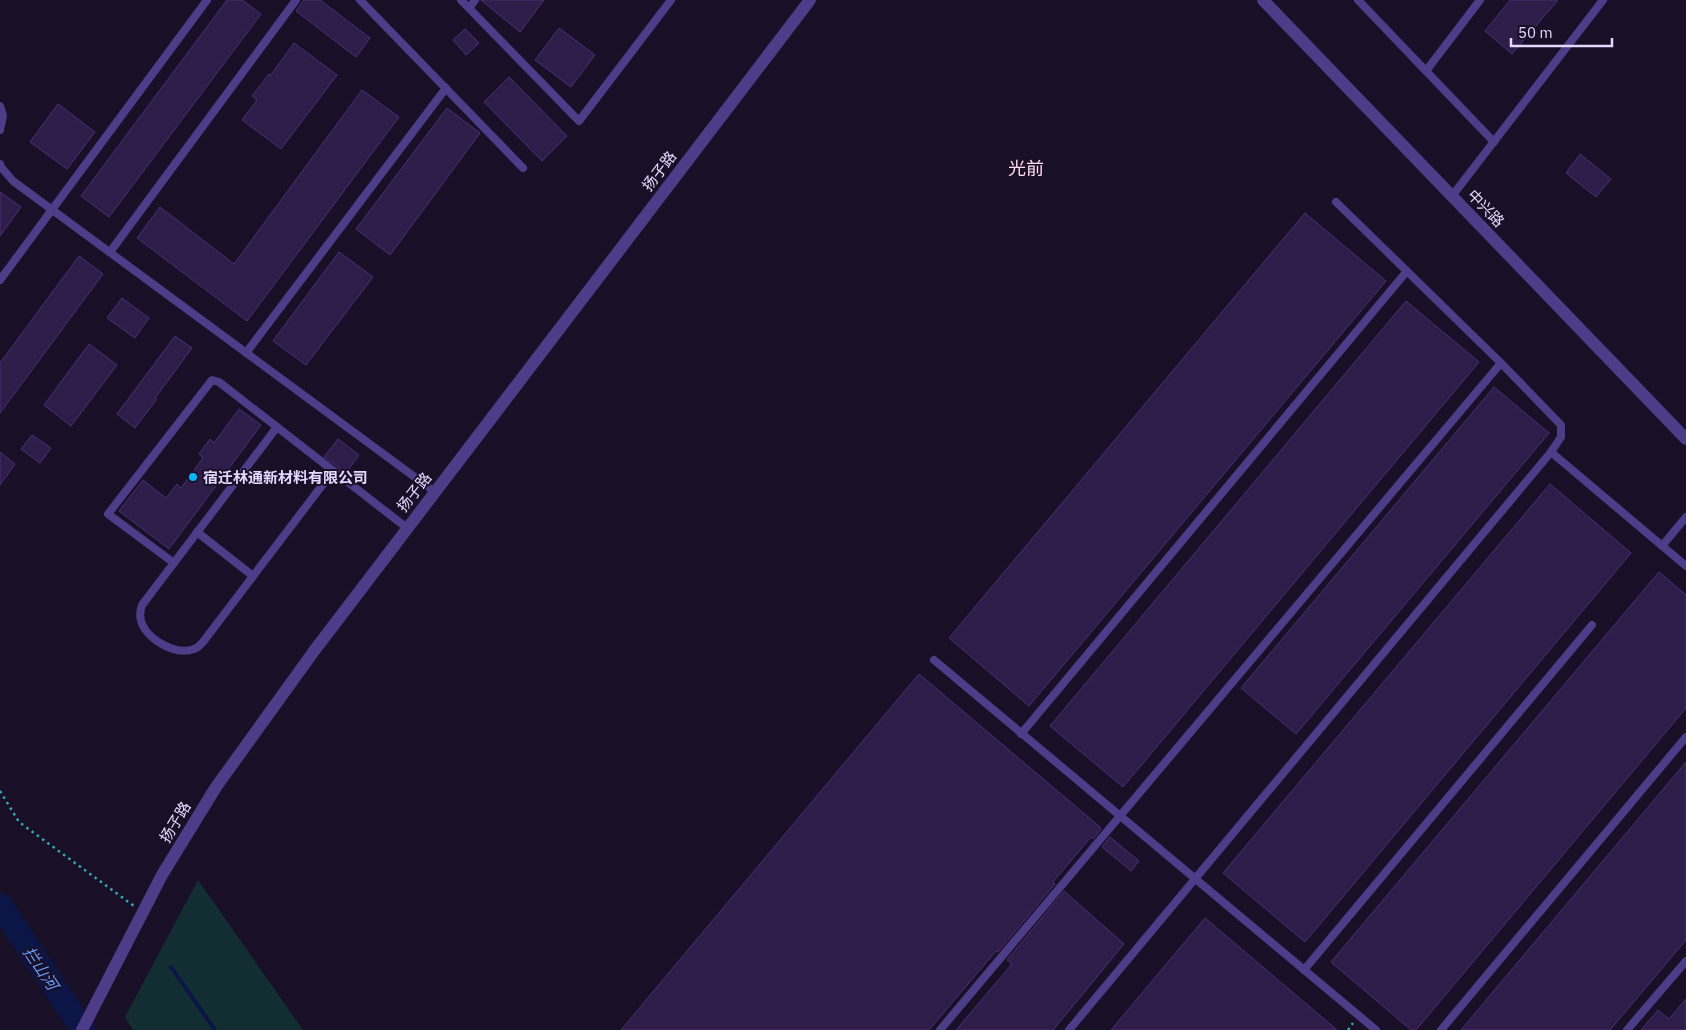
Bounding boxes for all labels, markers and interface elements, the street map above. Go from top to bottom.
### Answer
scale bar [1511,15,1612,47]
text: 50 m [1518,23,1553,42]
street label: 扬子路 [638,147,680,195]
district label: 光前 [1008,157,1044,180]
street label: 中兴路 [1464,185,1508,231]
place label: 宿迁林通新材料有限公司 [203,468,368,487]
street label: 扬子路 [393,468,435,516]
marker: 宿迁林通新材料有限公司 [187,471,199,483]
street label: 扬子路 [155,798,195,846]
water label: 拦山河 [19,943,64,996]

